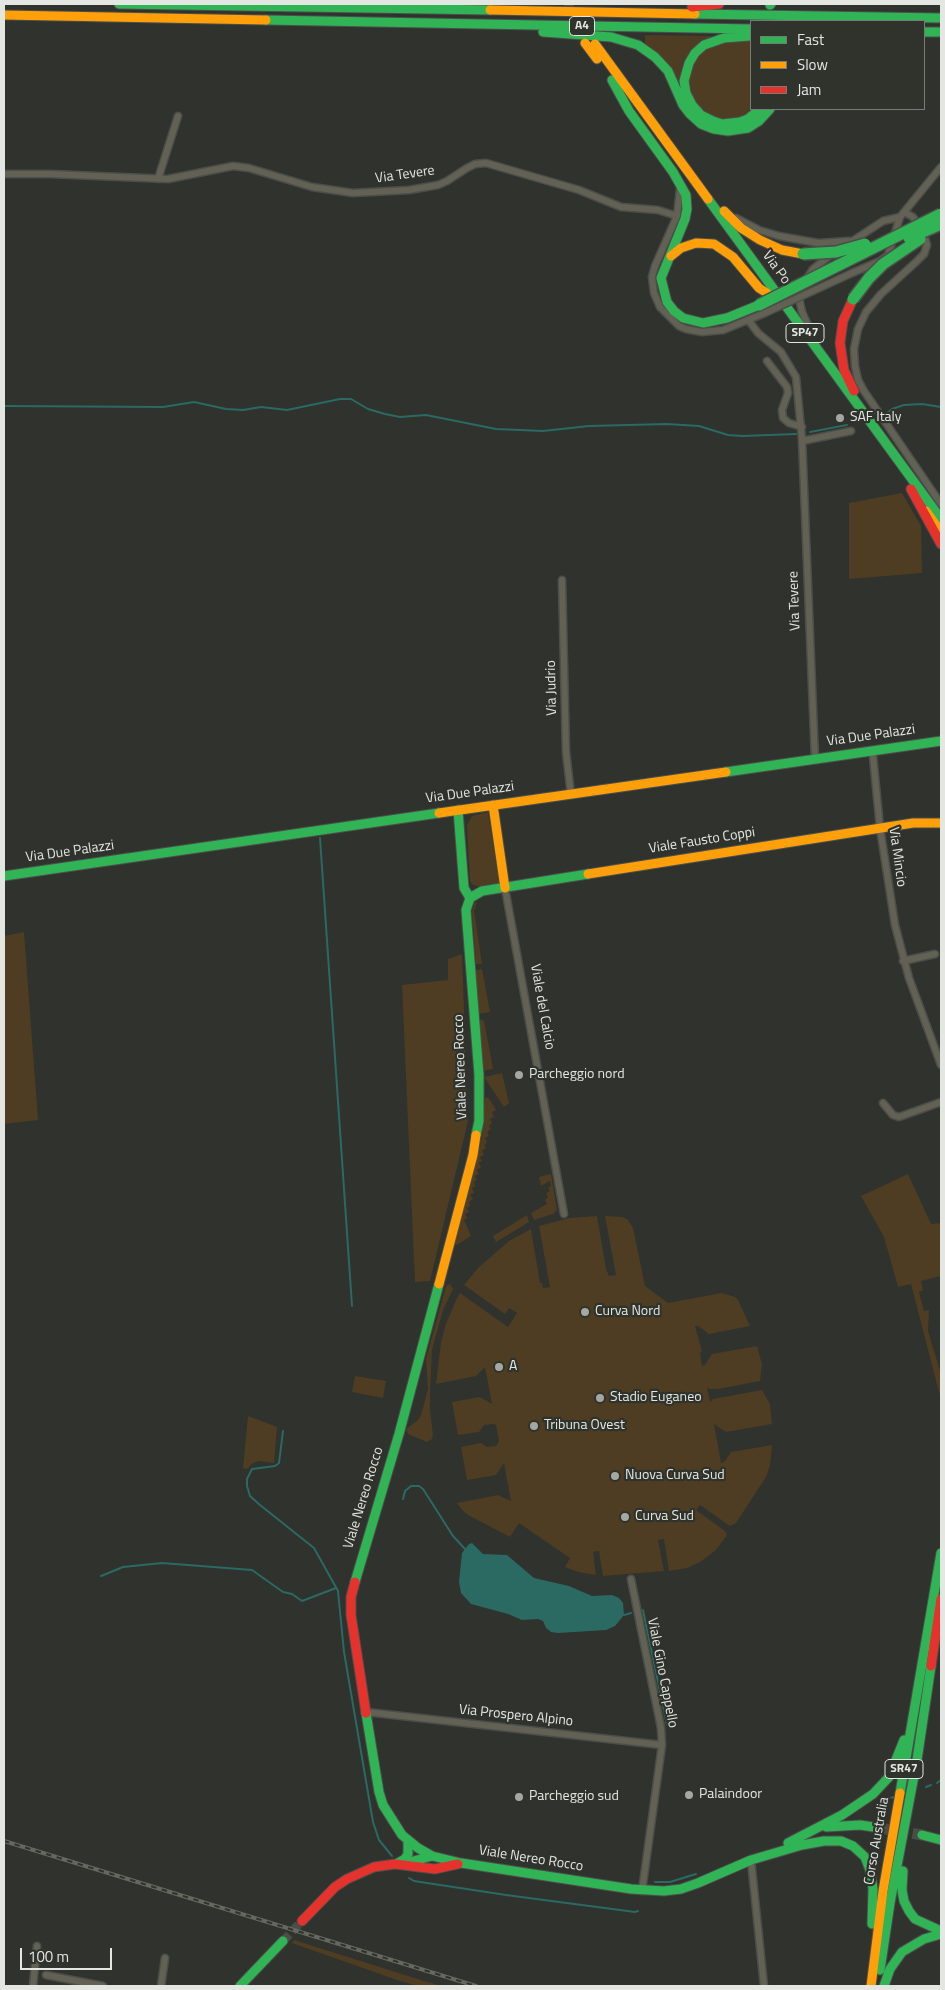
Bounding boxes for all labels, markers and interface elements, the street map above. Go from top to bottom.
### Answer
road number: A4 [570,16,594,36]
legend [750,20,925,110]
text: Fast [797,28,824,51]
text: Slow [797,53,828,76]
text: Jam [797,78,821,101]
street label: Via Tevere [374,163,436,187]
street label: Via Po [758,248,794,288]
road number: SP47 [786,323,824,342]
place label: SAF Italy [850,410,902,426]
marker: SAF Italy [834,412,846,424]
street label: Via Tevere [786,571,804,631]
street label: Via Judrio [543,660,561,716]
street label: Via Due Palazzi [826,721,916,751]
street label: Via Due Palazzi [425,778,515,808]
street label: Viale Fausto Coppi [648,824,756,858]
street label: Via Mincio [884,826,910,888]
street label: Via Due Palazzi [25,837,115,867]
street label: Viale del Calcio [526,963,558,1051]
street label: Viale Nereo Rocco [451,1014,471,1120]
place label: Parcheggio nord [529,1067,625,1083]
marker: Parcheggio nord [513,1069,525,1081]
place label: Curva Nord [595,1304,660,1320]
marker: Curva Nord [579,1306,591,1318]
place label: A [509,1359,517,1375]
marker: A [493,1361,505,1373]
place label: Stadio Euganeo [610,1390,702,1406]
marker: Stadio Euganeo [594,1392,606,1404]
place label: Tribuna Ovest [544,1418,625,1434]
marker: Tribuna Ovest [528,1420,540,1432]
street label: Viale Nereo Rocco [341,1445,387,1551]
place label: Nuova Curva Sud [625,1468,725,1484]
marker: Nuova Curva Sud [609,1470,621,1482]
place label: Curva Sud [635,1509,694,1525]
marker: Curva Sud [619,1511,631,1523]
street label: Viale Gino Cappello [643,1617,681,1729]
street label: Via Prospero Alpino [458,1702,574,1730]
road number: SR47 [885,1760,923,1778]
place label: Palaindoor [699,1787,762,1803]
place label: Parcheggio sud [529,1789,619,1805]
marker: Palaindoor [683,1789,695,1801]
marker: Parcheggio sud [513,1791,525,1803]
street label: Corso Australia [861,1796,893,1886]
street label: Viale Nereo Rocco [478,1842,584,1876]
scale bar [22,1938,115,1970]
text: 100 m [28,1945,69,1968]

